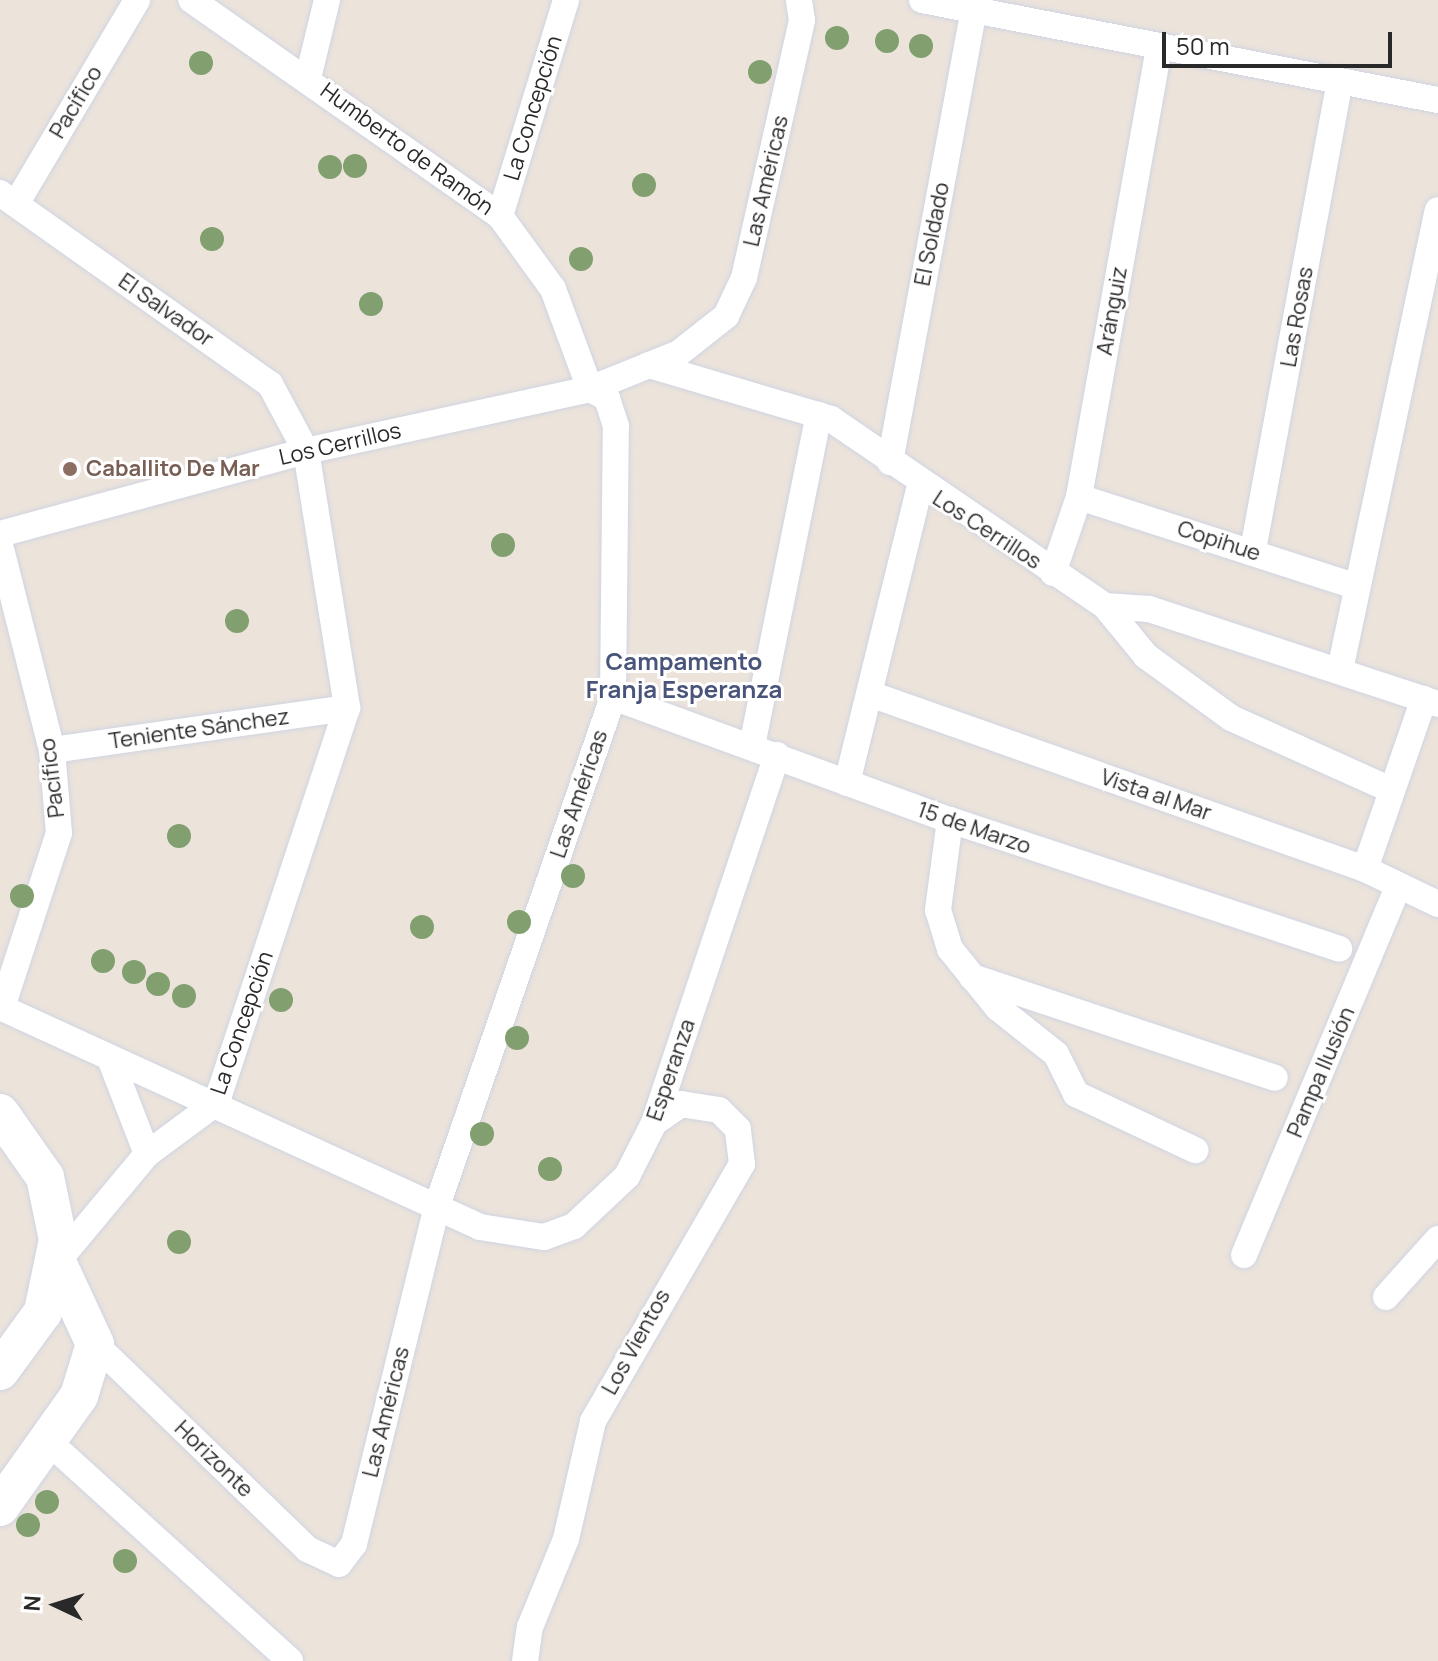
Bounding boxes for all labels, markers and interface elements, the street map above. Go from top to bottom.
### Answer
scale bar [1166,16,1396,66]
text: 50 m [1176,29,1230,62]
street label: La Concepción [498,32,568,184]
street label: Pacífico [44,61,108,143]
street label: Humberto de Ramón [315,77,499,221]
street label: Las Américas [738,113,794,249]
street label: El Soldado [909,180,955,288]
street label: Aránguiz [1091,265,1133,357]
street label: Las Rosas [1275,265,1319,369]
street label: El Salvador [113,268,219,352]
street label: Los Cerrillos [276,417,404,471]
place label: Caballito De Mar [86,456,260,482]
marker: Caballito De Mar [61,460,79,478]
street label: Los Cerrillos [928,485,1046,575]
street label: Copihue [1174,515,1264,567]
district label: Campamento Franja Esperanza [586,647,782,703]
street label: Teniente Sánchez [107,703,291,755]
street label: Las Américas [545,726,613,862]
street label: Pacífico [34,737,70,819]
street label: Vista al Mar [1097,764,1215,826]
street label: 15 de Marzo [914,796,1034,860]
street label: La Concepción [205,948,279,1098]
street label: Pampa Ilusión [1282,1003,1360,1141]
street label: Esperanza [641,1016,701,1124]
street label: Los Vientos [596,1285,676,1399]
street label: Las Américas [357,1344,415,1480]
street label: Horizonte [169,1415,259,1503]
north arrow [16,1565,96,1645]
text: N [17,1594,48,1612]

